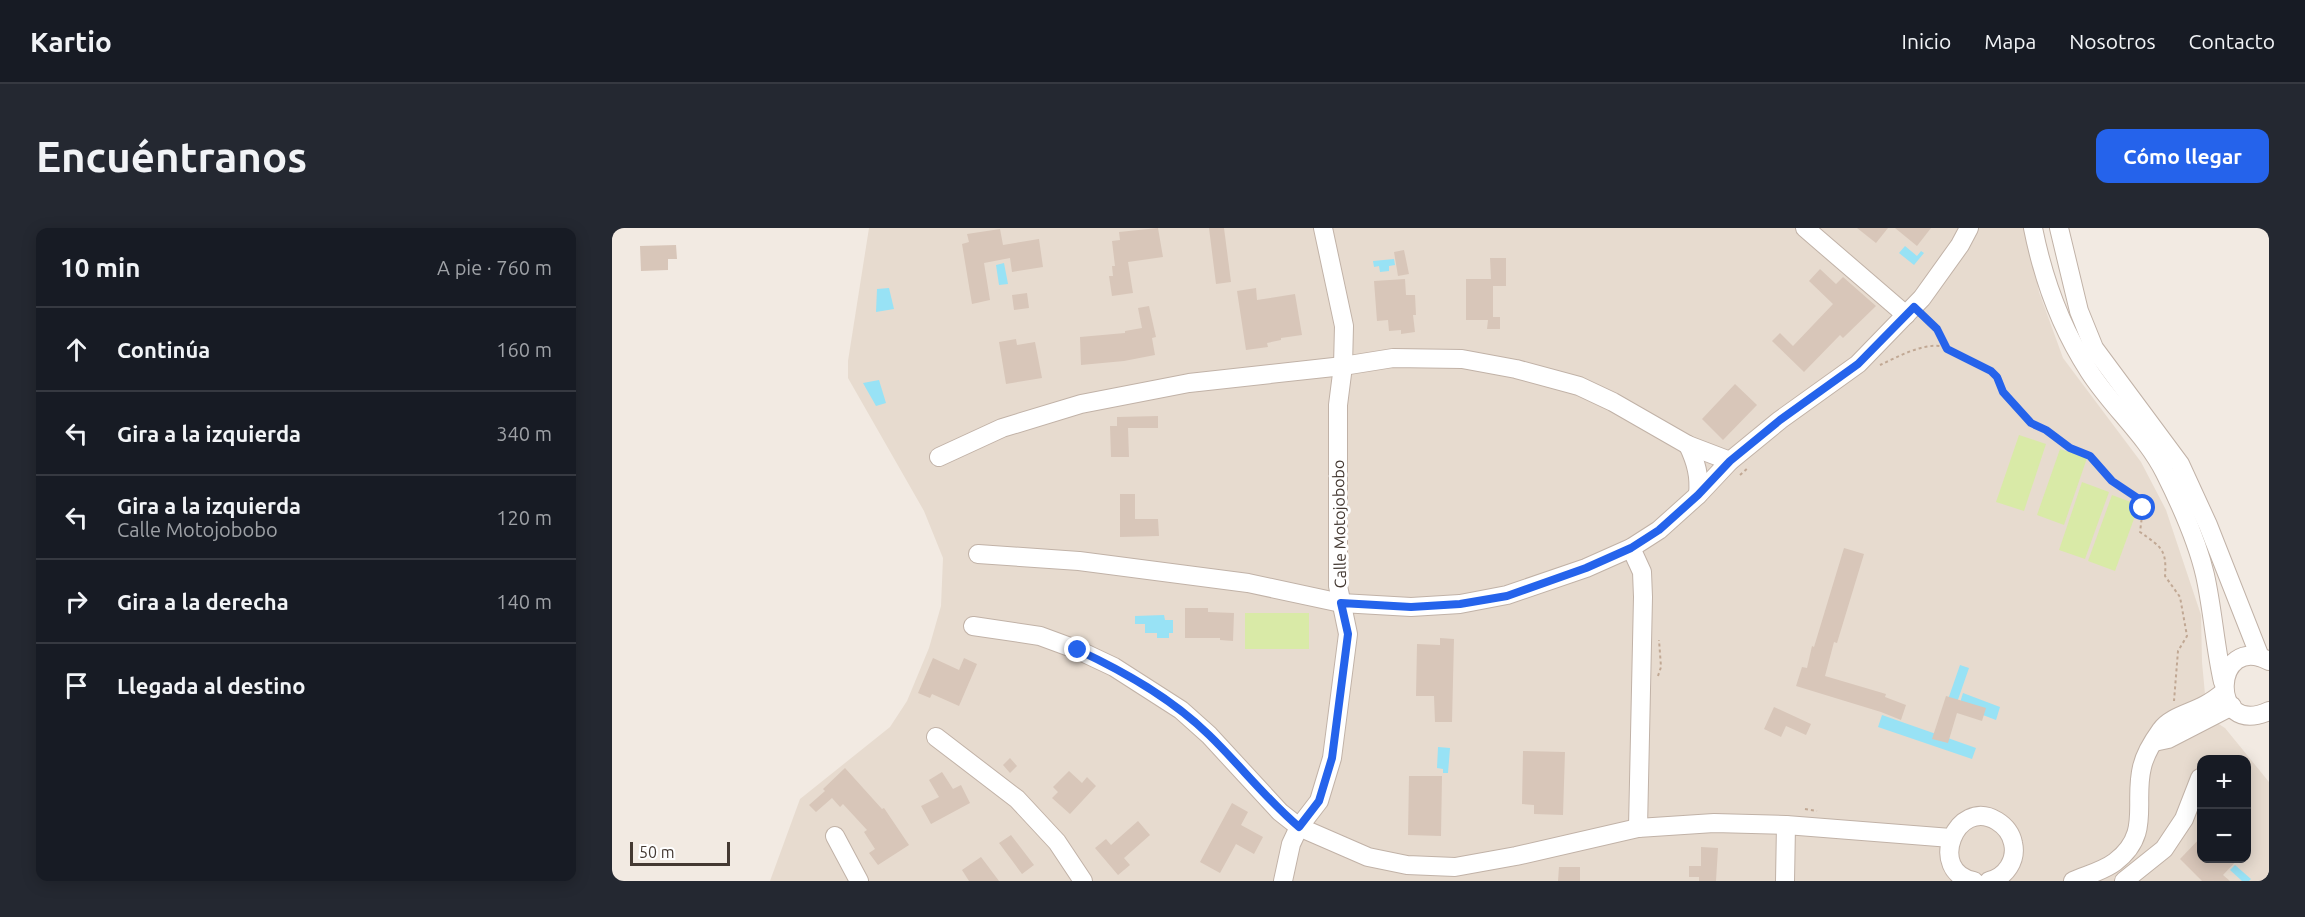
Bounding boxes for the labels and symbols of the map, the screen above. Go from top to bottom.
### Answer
street label: Calle Motojobobo [1329,460,1349,588]
route start [2129,494,2155,520]
route end [1064,636,1090,662]
scale bar [630,839,730,866]

